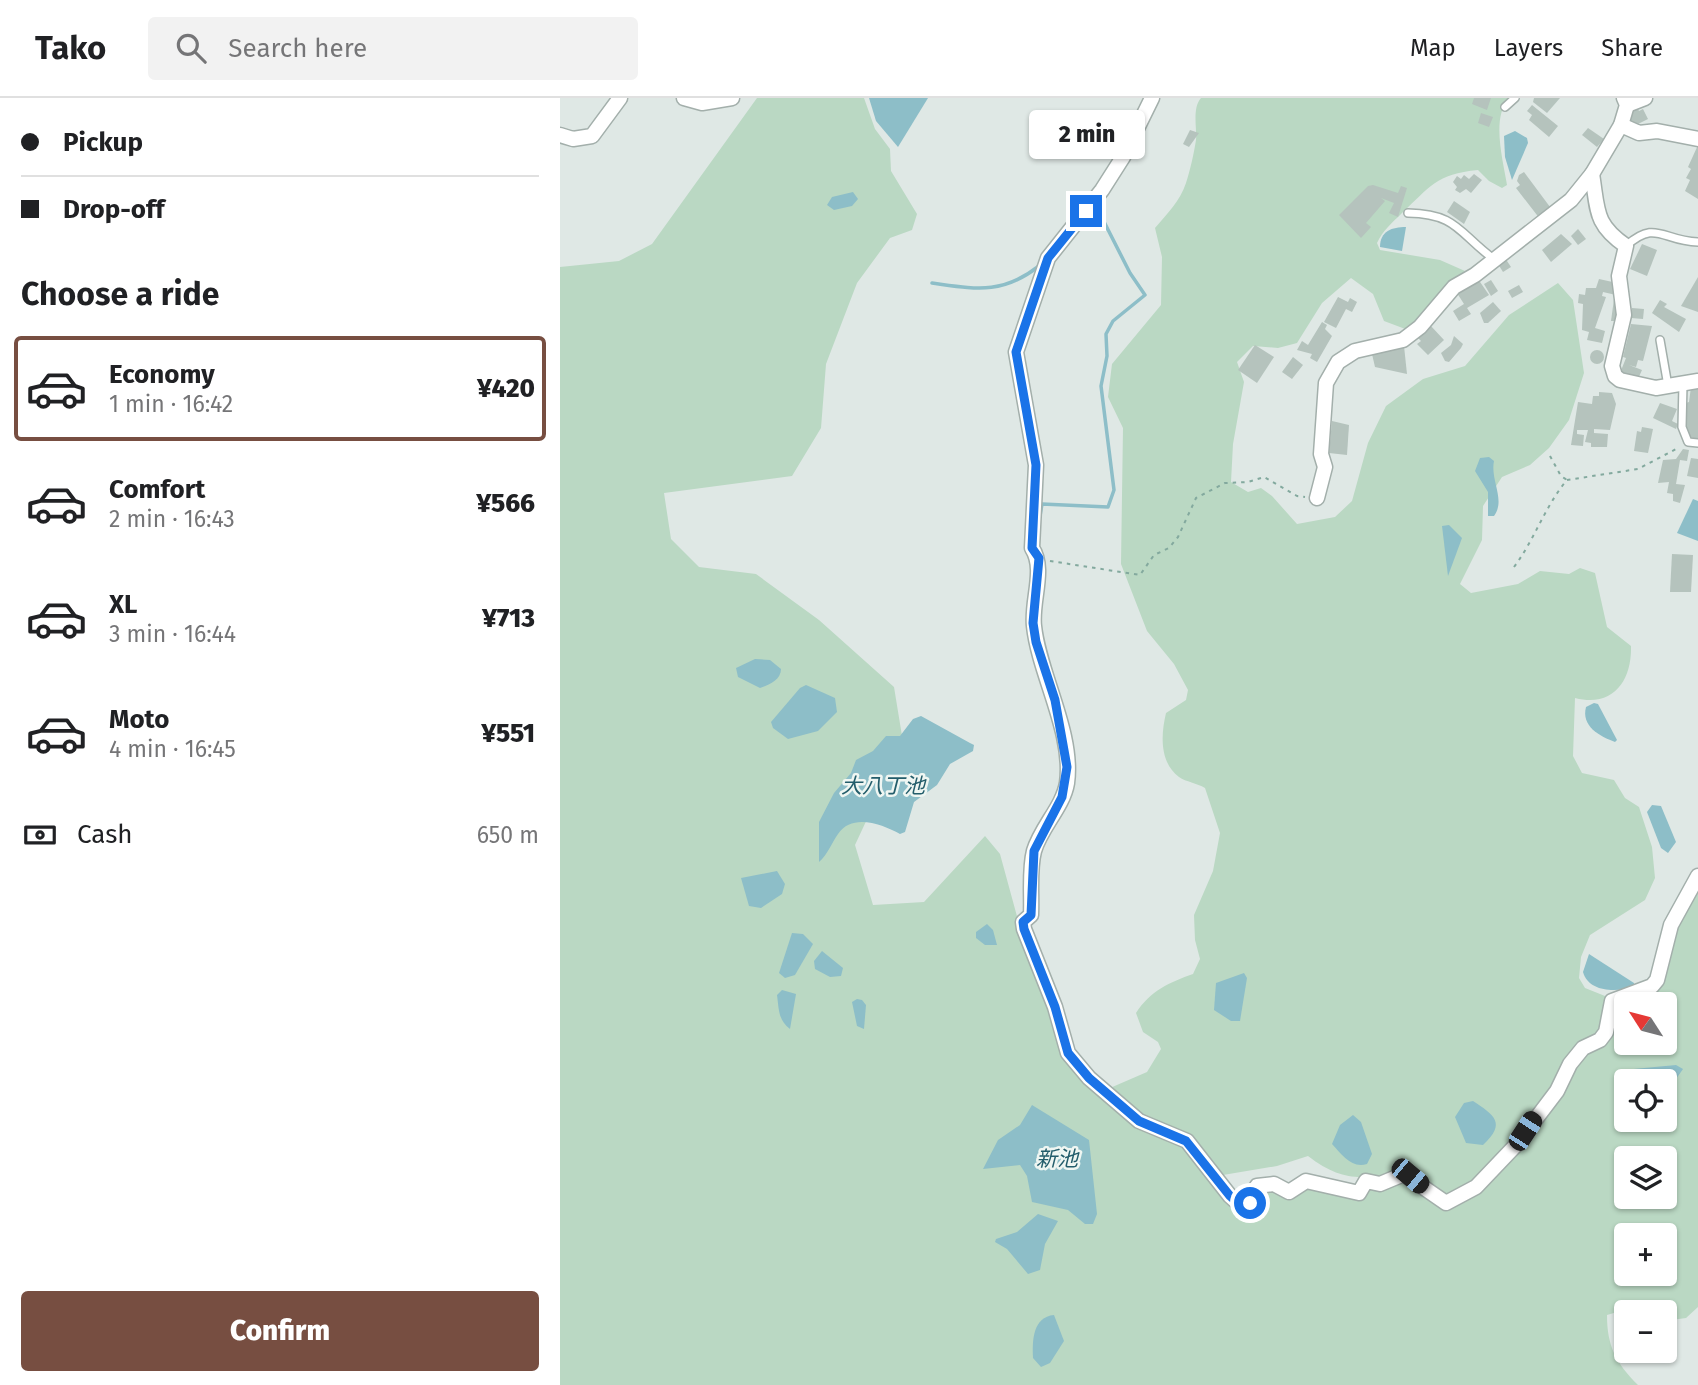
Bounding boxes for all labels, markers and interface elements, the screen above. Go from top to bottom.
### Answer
search box [148,17,638,80]
text: Tako [35,28,106,68]
icon: search [172,29,210,67]
text: Search here [228,33,367,64]
text: Map [1410,34,1456,62]
text: Layers [1494,34,1563,62]
text: Share [1601,34,1663,62]
callout: 2 min [1028,109,1144,158]
text: 2 min [1059,120,1115,148]
text: Pickup [63,127,143,158]
text: Drop-off [63,194,165,225]
route end [1070,195,1102,227]
text: Choose a ride [21,275,219,313]
icon: car [25,357,88,420]
text: Economy [109,359,215,390]
text: ¥420 [477,373,535,404]
text: 1 min · 16:42 [109,390,233,418]
icon: car [25,472,88,535]
text: Comfort [109,474,205,505]
text: ¥566 [476,488,535,519]
text: 2 min · 16:43 [109,505,235,533]
icon: car [25,587,88,650]
text: XL [109,589,137,620]
text: ¥713 [482,603,535,634]
text: 3 min · 16:44 [109,620,236,648]
icon: car [25,702,88,765]
text: Moto [109,704,169,735]
text: ¥551 [481,718,535,749]
text: 4 min · 16:45 [109,735,236,763]
water label: 大八丁池 [841,773,927,799]
icon: cash [21,816,59,854]
text: Cash [77,819,133,850]
text: 650 m [477,821,539,849]
north arrow [1614,992,1676,1055]
map controls [1614,992,1677,1363]
button: locate [1614,1069,1677,1132]
car [1505,1108,1546,1154]
water label: 新池 [1036,1146,1080,1172]
button: layers [1614,1146,1677,1209]
car [1388,1154,1433,1198]
route start [1234,1187,1266,1219]
button: + [1614,1223,1677,1286]
button: Confirm [21,1291,539,1371]
button: − [1614,1300,1677,1363]

